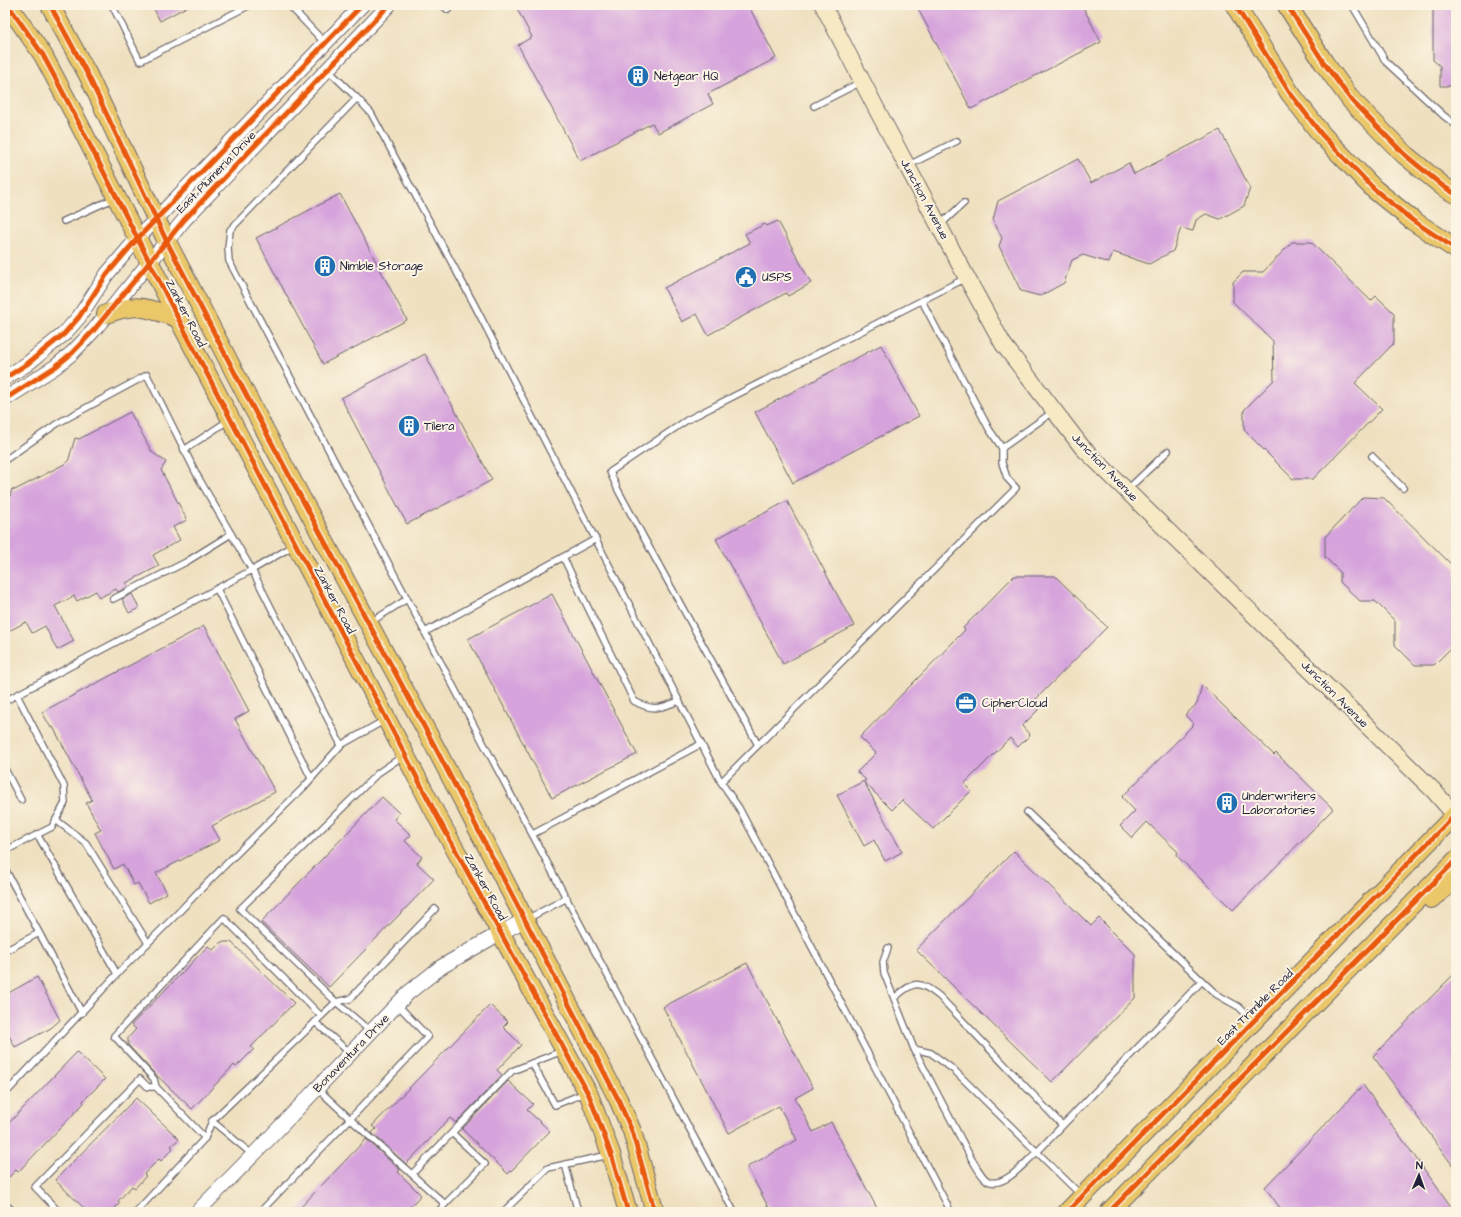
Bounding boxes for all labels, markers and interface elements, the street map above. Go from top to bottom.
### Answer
building icon: Netgear HQ [625,63,651,89]
place label: Netgear HQ [654,68,719,86]
street label: East Plumeria Drive [173,127,261,217]
street label: Junction Avenue [896,156,953,243]
building icon: Nimble Storage [312,253,338,279]
place label: Nimble Storage [340,258,424,276]
public building icon: USPS [733,264,759,290]
place label: USPS [762,269,792,286]
street label: Zanker Road [161,276,210,350]
building icon: Tilera [396,413,422,439]
place label: Tilera [424,418,454,435]
street label: Junction Avenue [1068,429,1142,506]
street label: Zanker Road [310,563,360,637]
street label: Junction Avenue [1297,657,1373,732]
office icon: CipherCloud [953,690,979,716]
place label: CipherCloud [982,695,1047,712]
place label: Underwriters Laboratories [1242,788,1316,819]
building icon: Underwriters Laboratories [1214,790,1240,816]
street label: Zanker Road [460,851,511,924]
street label: East Trimble Road [1213,965,1297,1049]
street label: Bonaventura Drive [309,1010,394,1096]
north arrow [1399,1155,1439,1195]
text: N [1416,1158,1423,1173]

